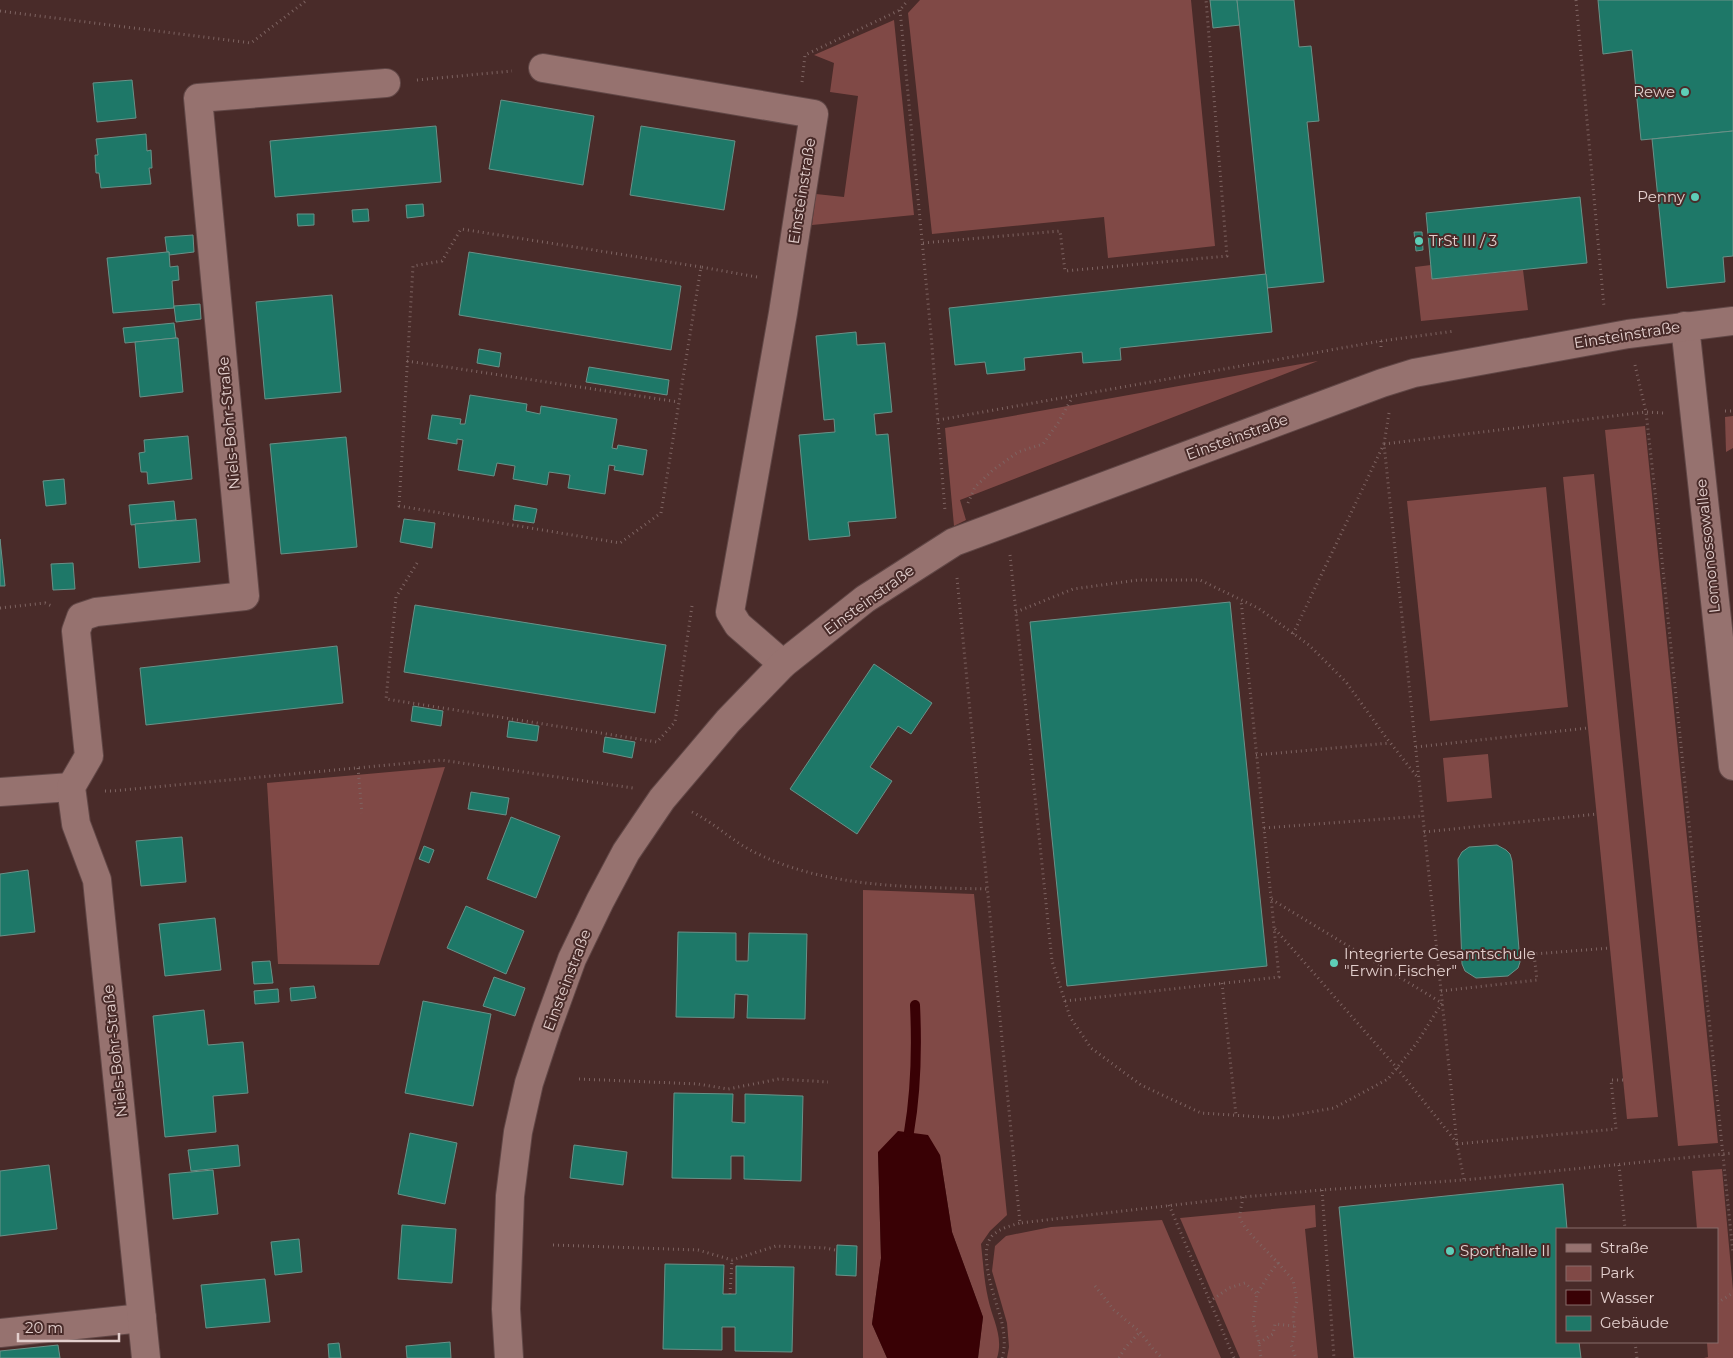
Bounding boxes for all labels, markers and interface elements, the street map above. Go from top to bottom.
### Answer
place label: Rewe [1633,82,1675,101]
marker: Rewe [1679,86,1691,98]
street label: Einsteinstraße [784,136,819,245]
place label: Penny [1637,187,1686,206]
marker: Penny [1689,191,1701,203]
place label: TrSt III / 3 [1429,231,1497,250]
marker: TrSt III / 3 [1413,235,1425,247]
street label: Einsteinstraße [1572,317,1681,352]
street label: Niels-Bohr-Straße [213,356,244,490]
street label: Einsteinstraße [1183,409,1291,464]
street label: Lomonossowallee [1691,478,1724,614]
street label: Einsteinstraße [820,560,918,639]
street label: Einsteinstraße [538,926,595,1033]
place label: Integrierte Gesamtschule "Erwin Fischer" [1344,944,1536,980]
marker: Integrierte Gesamtschule "Erwin Fischer" [1328,957,1340,969]
street label: Niels-Bohr-Straße [98,984,131,1118]
legend [1556,1228,1718,1343]
text: Straße [1600,1238,1649,1257]
place label: Sporthalle II [1460,1241,1550,1260]
marker: Sporthalle II [1444,1245,1456,1257]
text: Park [1600,1263,1634,1282]
text: Wasser [1600,1288,1654,1307]
scale bar [18,1310,119,1342]
text: Gebäude [1600,1313,1669,1332]
text: 20 m [25,1318,63,1337]

